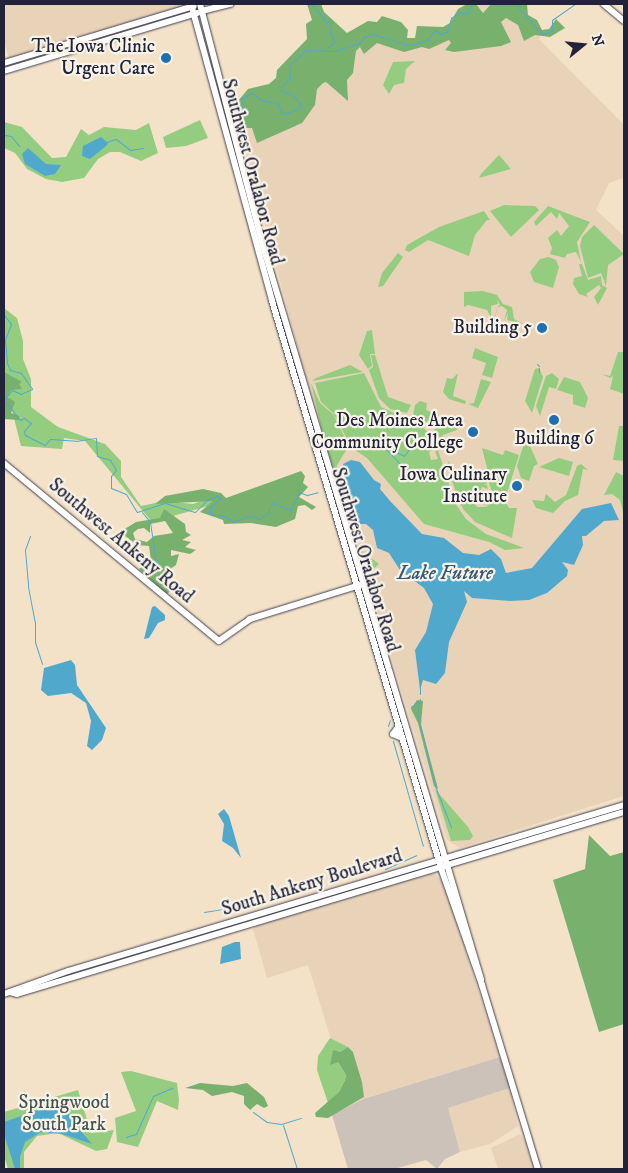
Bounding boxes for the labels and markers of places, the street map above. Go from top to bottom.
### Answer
place label: The Iowa Clinic Urgent Care [31,36,155,80]
marker: The Iowa Clinic Urgent Care [159,51,173,65]
place label: Building 5 [453,317,532,339]
marker: Building 5 [536,322,548,334]
place label: Des Moines Area Community College [311,410,463,454]
marker: Building 6 [548,414,560,426]
marker: Des Moines Area Community College [467,426,479,438]
place label: Building 6 [514,428,594,450]
place label: Iowa Culinary Institute [399,464,507,508]
marker: Iowa Culinary Institute [511,480,523,492]

